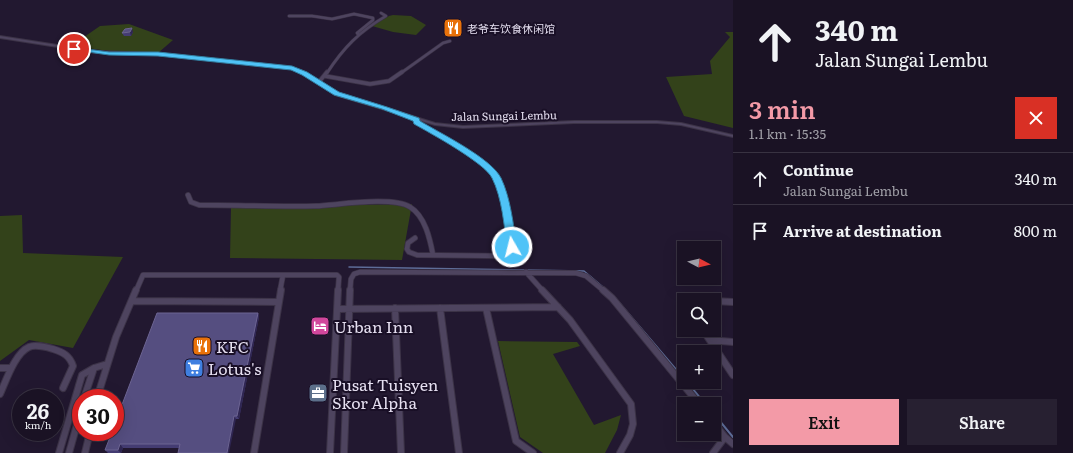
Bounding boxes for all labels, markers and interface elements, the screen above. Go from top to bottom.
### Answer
text: 340 m [815,8,898,50]
icon: ahead [749,16,801,68]
restaurant icon: 老爷车饮食休闲馆 [442,17,464,39]
place label: 老爷车饮食休闲馆 [467,20,555,36]
pin [57,32,91,66]
icon: arrive [63,38,85,60]
text: Jalan Sungai Lembu [815,46,988,73]
text: 3 min [749,91,815,126]
button: close [1015,97,1057,139]
street label: Jalan Sungai Lembu [451,106,557,124]
text: 1.1 km · 15:35 [749,124,826,143]
text: Continue [783,158,853,181]
text: 340 m [1014,167,1057,190]
icon: ahead [749,168,771,190]
text: Jalan Sungai Lembu [783,181,908,200]
text: Arrive at destination [783,219,942,242]
text: 800 m [1014,219,1057,242]
icon: arrive [749,220,771,242]
position arrow [491,226,533,268]
north arrow [677,241,721,285]
map controls [677,241,721,441]
button: search [677,293,721,337]
place label: Urban Inn [334,314,414,338]
hotel icon: Urban Inn [309,315,331,337]
place label: KFC [216,334,249,358]
restaurant icon: KFC [191,335,213,357]
button: + [677,345,721,389]
place label: Lotus's [208,356,262,380]
supermarket icon: Lotus's [183,357,205,379]
place label: Pusat Tuisyen Skor Alpha [332,372,439,414]
office icon: Pusat Tuisyen Skor Alpha [307,382,329,404]
speed limit sign: 30 [72,389,124,441]
text: 26 [27,395,49,425]
button: − [677,397,721,441]
button: Exit [749,399,899,445]
button: Share [907,399,1057,445]
text: km/h [25,417,51,432]

